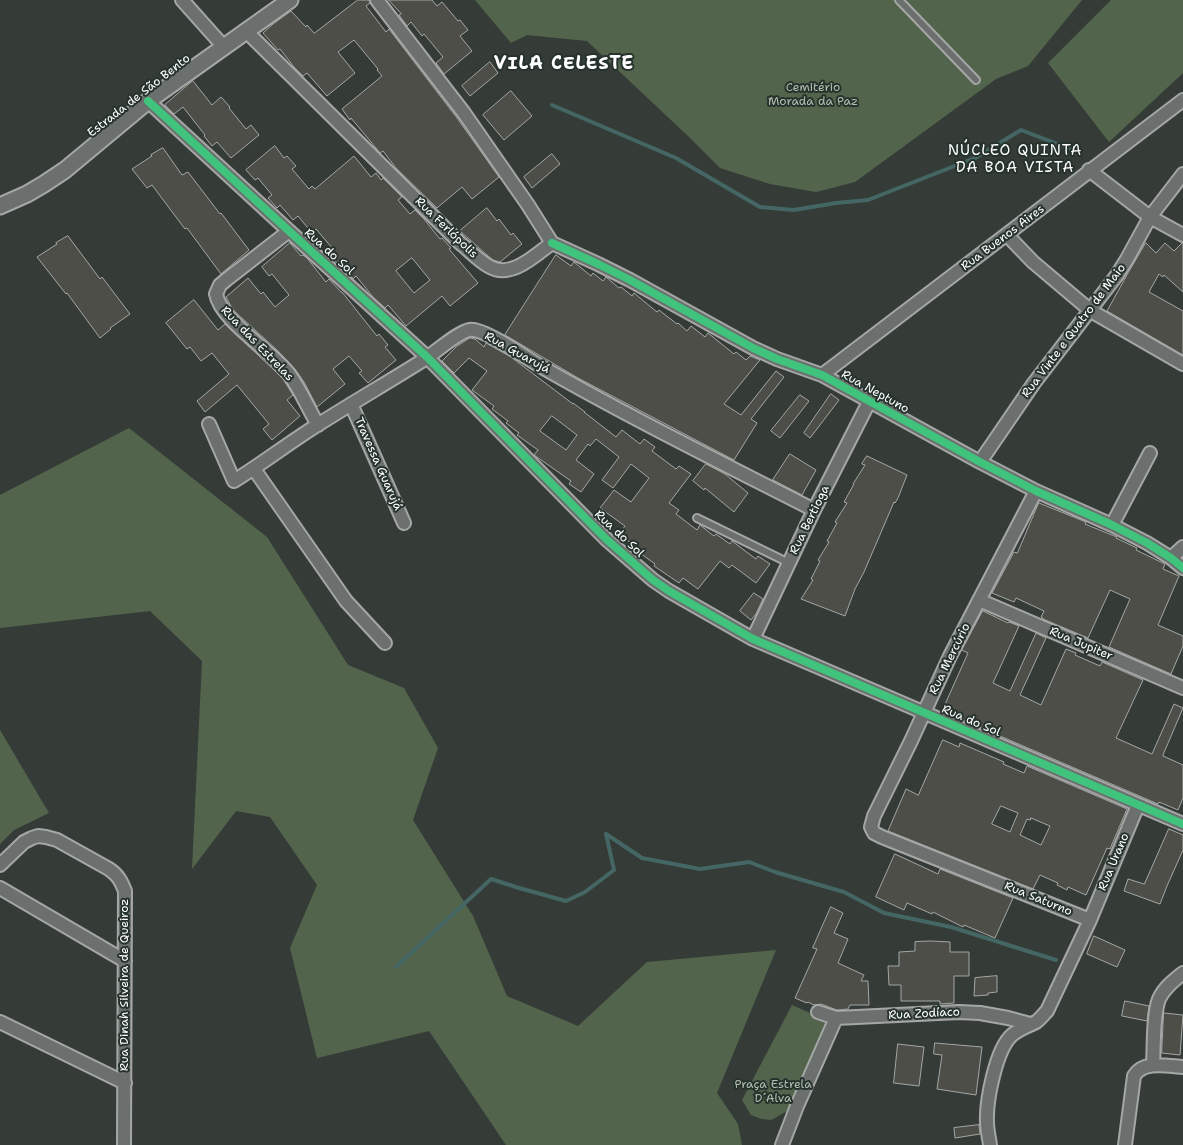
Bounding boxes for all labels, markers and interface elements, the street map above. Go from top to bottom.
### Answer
street label: Estrada de São Bento [85,51,193,141]
district label: VILA CELESTE [492,53,636,75]
park label: Cemitério Morada da Paz [768,81,858,109]
district label: NÚCLEO QUINTA DA BOA VISTA [946,142,1084,177]
street label: Rua Ferlópolis [412,194,480,262]
street label: Rua Buenos Aires [958,202,1048,274]
street label: Rua do Sol [301,226,357,278]
street label: Rua Vinte e Quatro de Maio [1019,261,1129,401]
street label: Rua das Estrelas [218,304,296,384]
street label: Rua Guarujá [482,329,552,377]
street label: Rua Neptuno [839,367,911,417]
street label: Travessa Guarujá [351,415,405,513]
street label: Rua Bertioga [787,483,833,557]
street label: Rua do Sol [591,507,647,561]
street label: Rua Mercúrio [927,621,973,697]
street label: Rua Jupiter [1047,624,1115,664]
street label: Rua do Sol [939,702,1003,740]
street label: Rua Urano [1095,831,1133,893]
street label: Rua Saturno [1002,879,1074,919]
street label: Rua Dinah Silveira de Queiroz [118,899,132,1071]
street label: Rua Zodíaco [888,1005,960,1023]
park label: Praça Estrela D´Alva [734,1078,812,1106]

